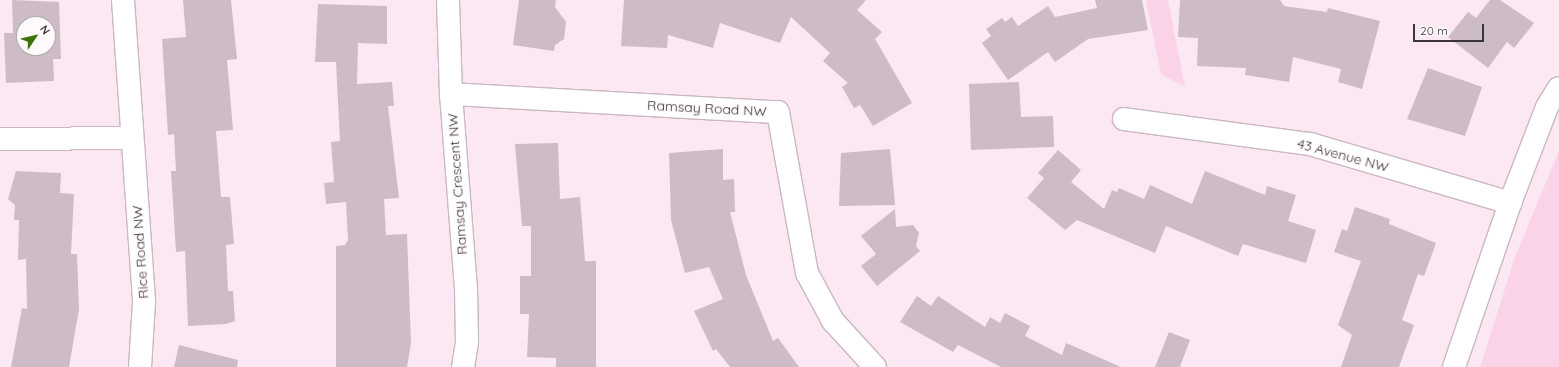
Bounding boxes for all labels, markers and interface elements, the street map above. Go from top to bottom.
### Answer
north arrow [16,16,56,56]
scale bar [1415,16,1486,42]
text: N [37,22,53,37]
text: 20 m [1420,23,1448,38]
street label: Ramsay Road NW [647,96,767,120]
street label: Ramsay Crescent NW [444,113,470,255]
street label: 43 Avenue NW [1295,135,1391,175]
street label: Rice Road NW [128,205,152,299]

